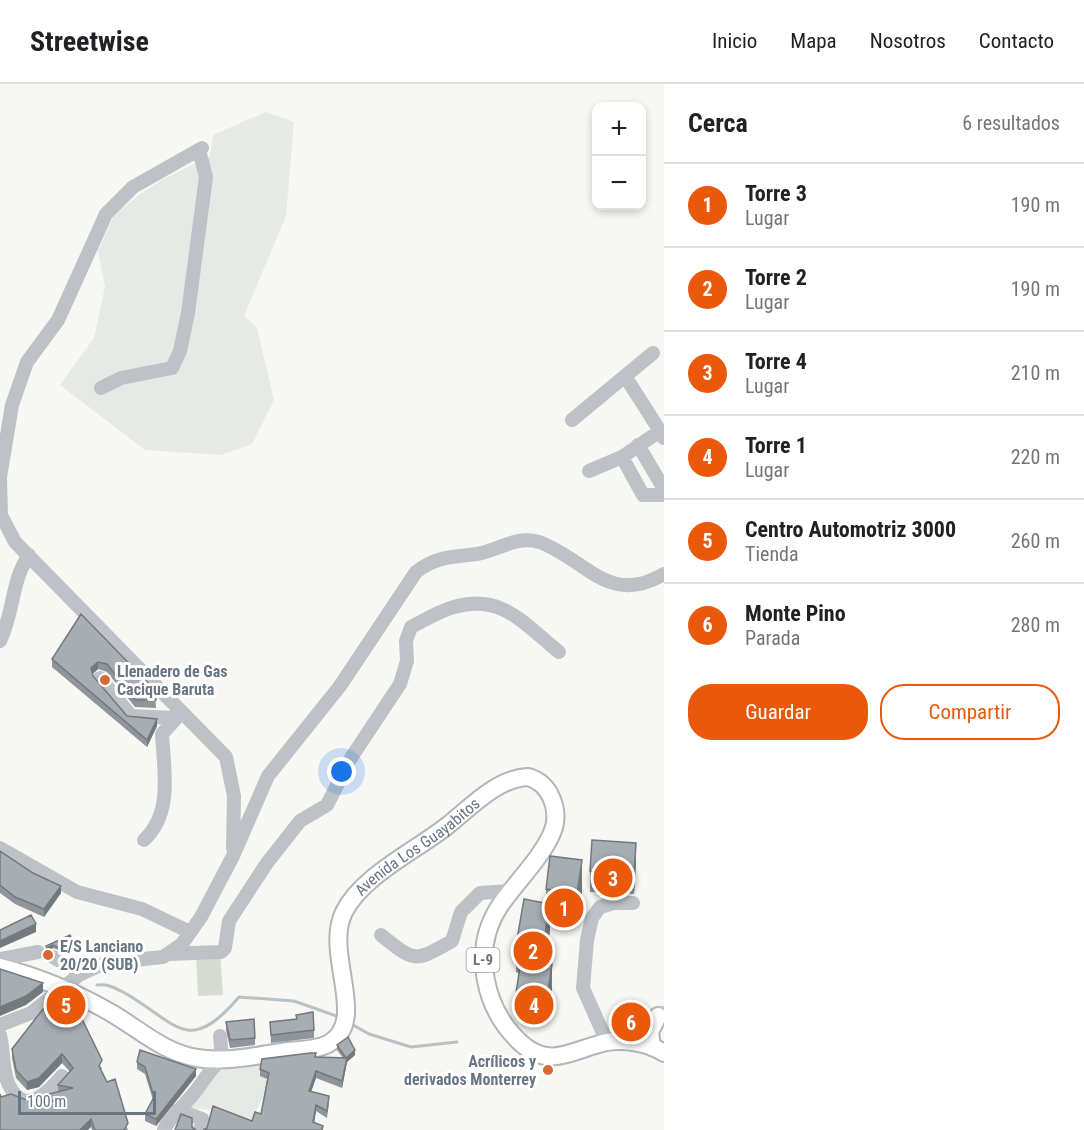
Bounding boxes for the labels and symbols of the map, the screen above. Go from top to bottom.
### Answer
place label: Llenadero de Gas Cacique Baruta [117,662,227,699]
marker: Llenadero de Gas Cacique Baruta [98,673,112,687]
your location [327,757,356,786]
street label: Avenida Los Guayabitos [351,794,483,900]
pin: 3 [594,856,632,900]
pin: 1 [544,886,584,930]
pin: 2 [514,928,552,974]
place label: E/S Lanciano 20/20 (SUB) [60,937,143,974]
marker: E/S Lanciano 20/20 (SUB) [41,948,55,962]
road number: L-9 [466,948,500,972]
pin: 5 [46,982,86,1028]
pin: 4 [514,982,554,1028]
pin: 6 [612,1000,650,1044]
place label: Acrílicos y derivados Monterrey [404,1052,536,1089]
marker: Acrílicos y derivados Monterrey [541,1063,555,1077]
scale bar [18,1088,156,1116]

